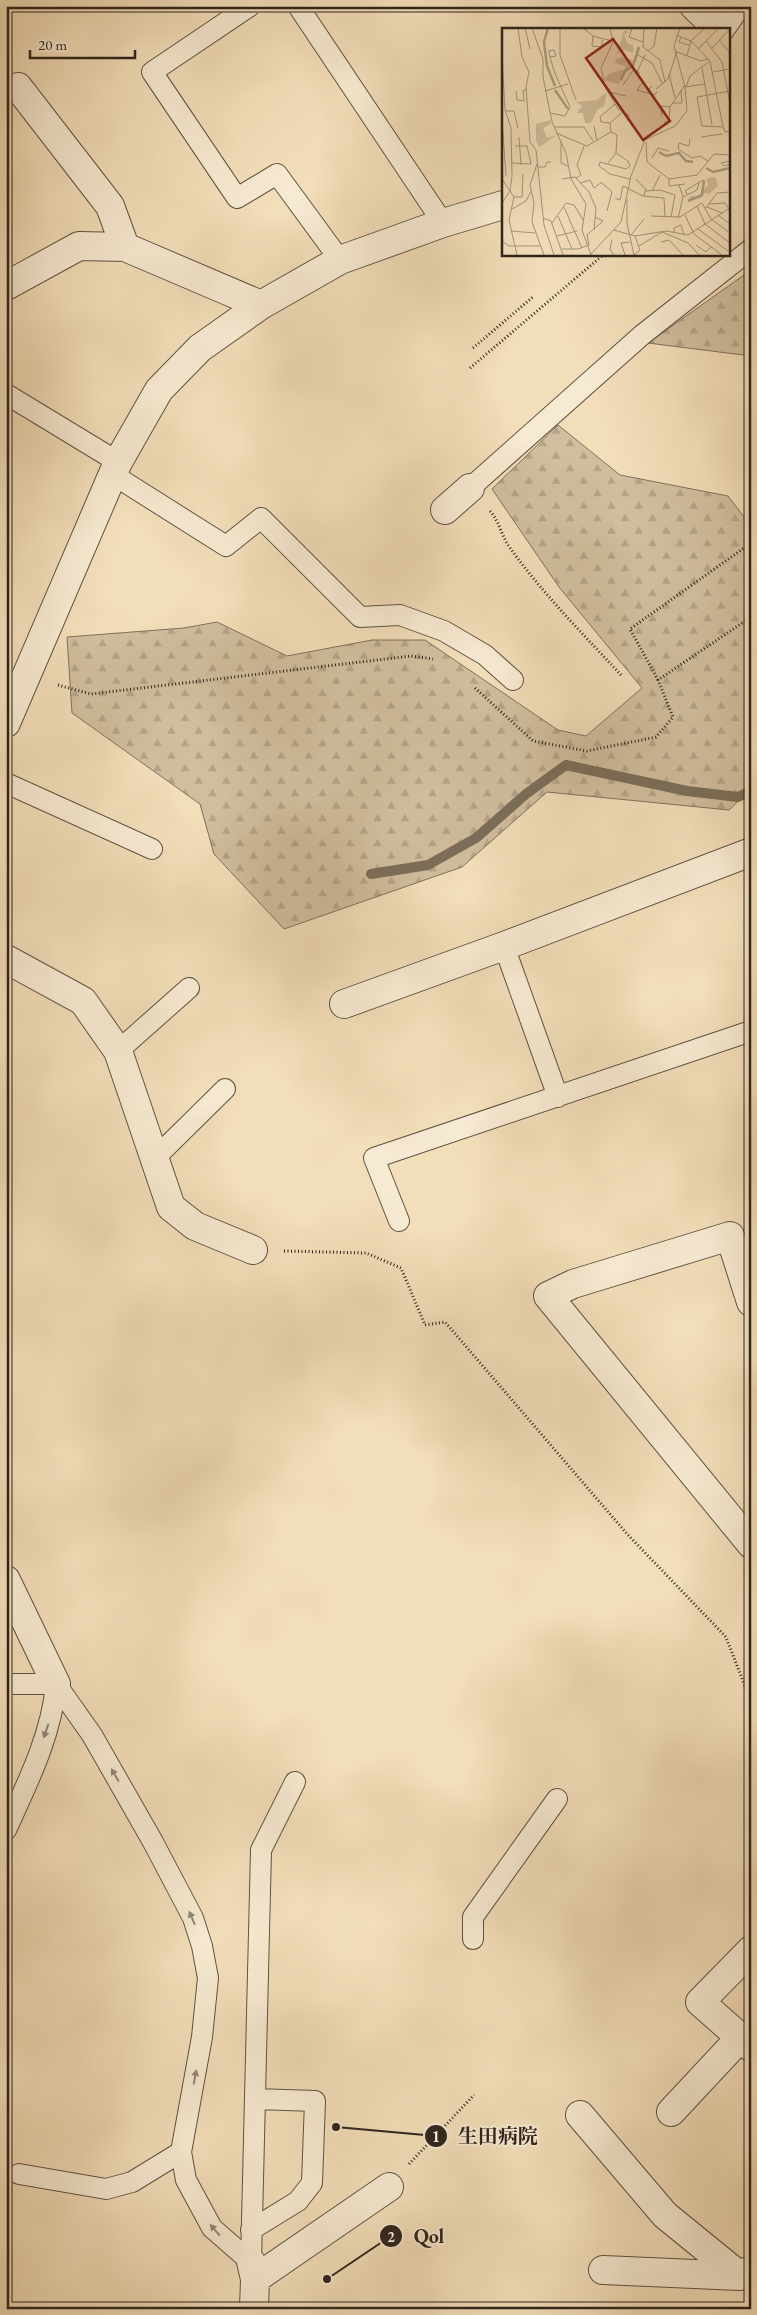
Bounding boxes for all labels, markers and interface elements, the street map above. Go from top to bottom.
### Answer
scale bar [30,28,135,60]
inset map [502,28,730,255]
text: 20 m [38,35,67,54]
one-way arrow [41,1724,49,1739]
one-way arrow [110,1768,119,1782]
one-way arrow [188,1910,196,1925]
one-way arrow [191,2069,199,2085]
callout: 生田病院 [423,2119,548,2154]
text: 生田病院 [458,2123,538,2149]
text: 1 [432,2127,440,2146]
callout: Qol [379,2219,455,2254]
one-way arrow [209,2223,220,2236]
text: Qol [414,2223,445,2249]
text: 2 [387,2227,395,2246]

